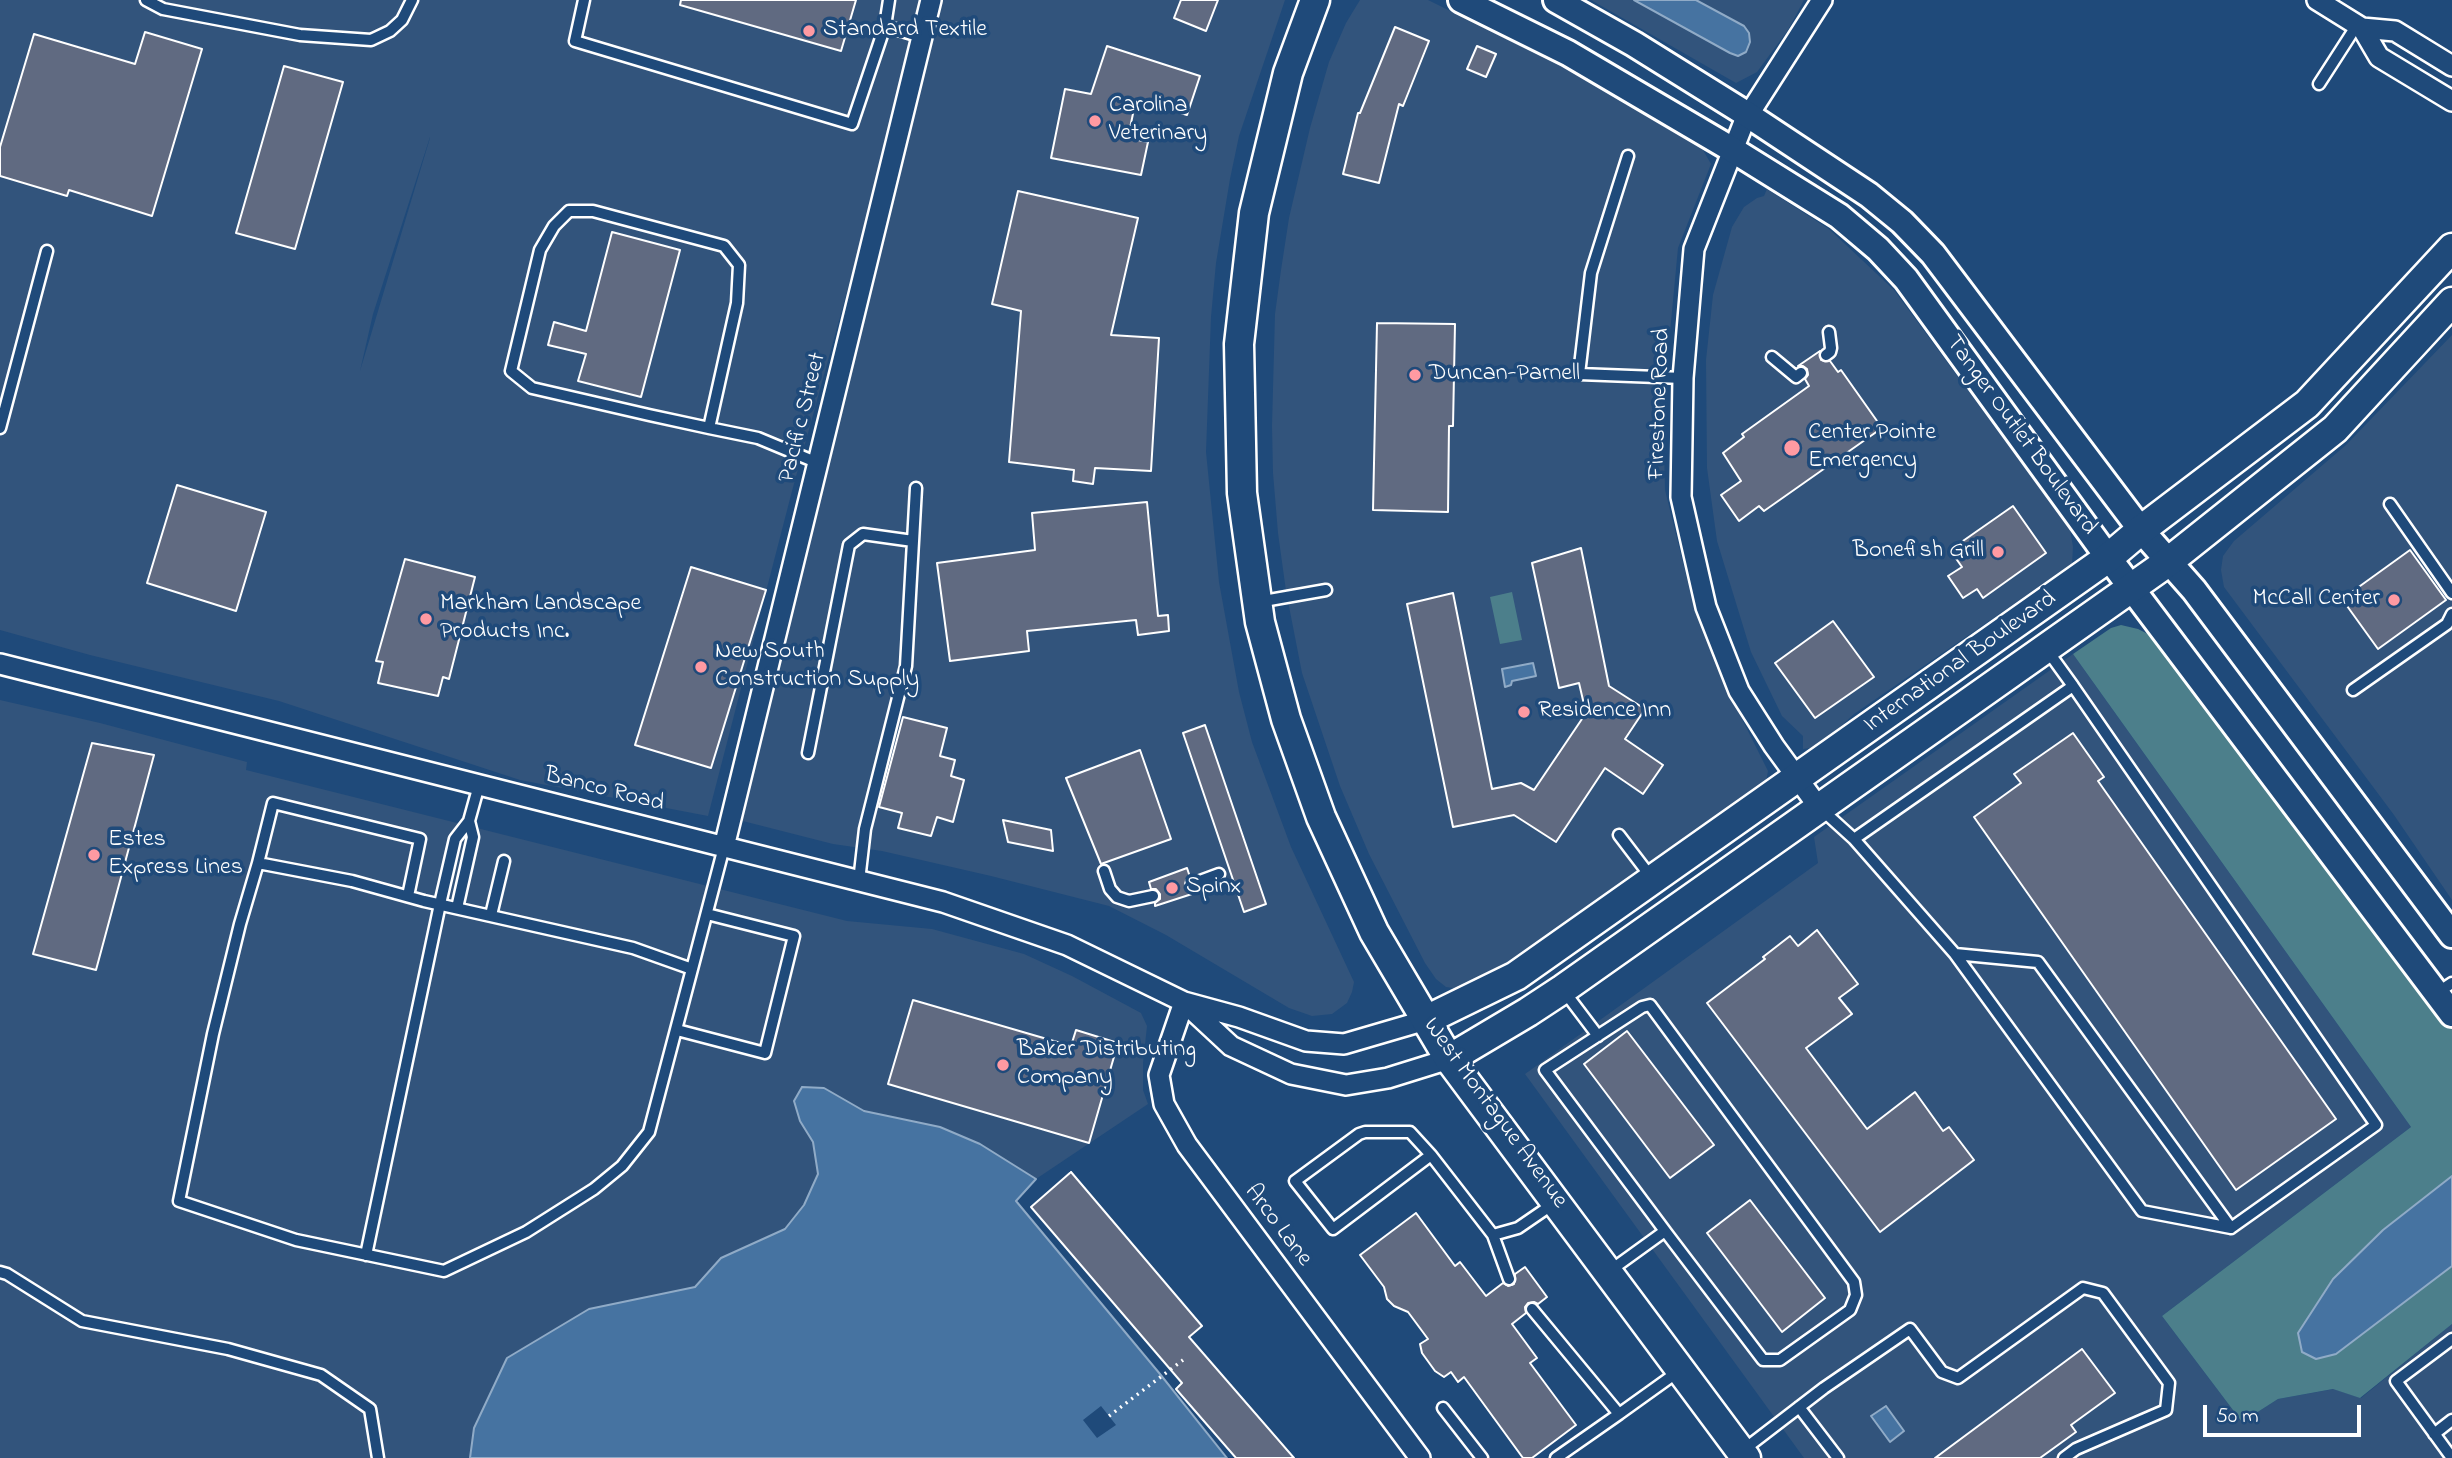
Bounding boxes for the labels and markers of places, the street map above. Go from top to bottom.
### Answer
place label: Standard Textile [823,17,987,45]
marker: Standard Textile [801,23,817,39]
place label: Carolina Veterinary [1109,93,1207,149]
marker: Carolina Veterinary [1087,113,1103,129]
place label: Duncan-Parnell [1429,361,1580,389]
marker: Duncan-Parnell [1407,367,1423,383]
place label: Center Pointe Emergency [1808,420,1936,476]
marker: Center Pointe Emergency [1782,438,1802,458]
place label: Bonefish Grill [1853,538,1984,566]
marker: Bonefish Grill [1990,544,2006,560]
place label: McCall Center [2253,586,2380,614]
place label: Markham Landscape Products Inc. [440,591,641,647]
marker: McCall Center [2386,592,2402,608]
marker: Markham Landscape Products Inc. [418,611,434,627]
place label: New South Construction Supply [715,639,919,695]
marker: New South Construction Supply [693,659,709,675]
place label: Residence Inn [1538,698,1671,726]
marker: Residence Inn [1516,704,1532,720]
place label: Estes Express Lines [108,827,243,883]
marker: Estes Express Lines [86,847,102,863]
place label: Spinx [1186,874,1241,902]
marker: Spinx [1164,880,1180,896]
place label: Baker Distributing Company [1017,1037,1196,1093]
marker: Baker Distributing Company [995,1057,1011,1073]

